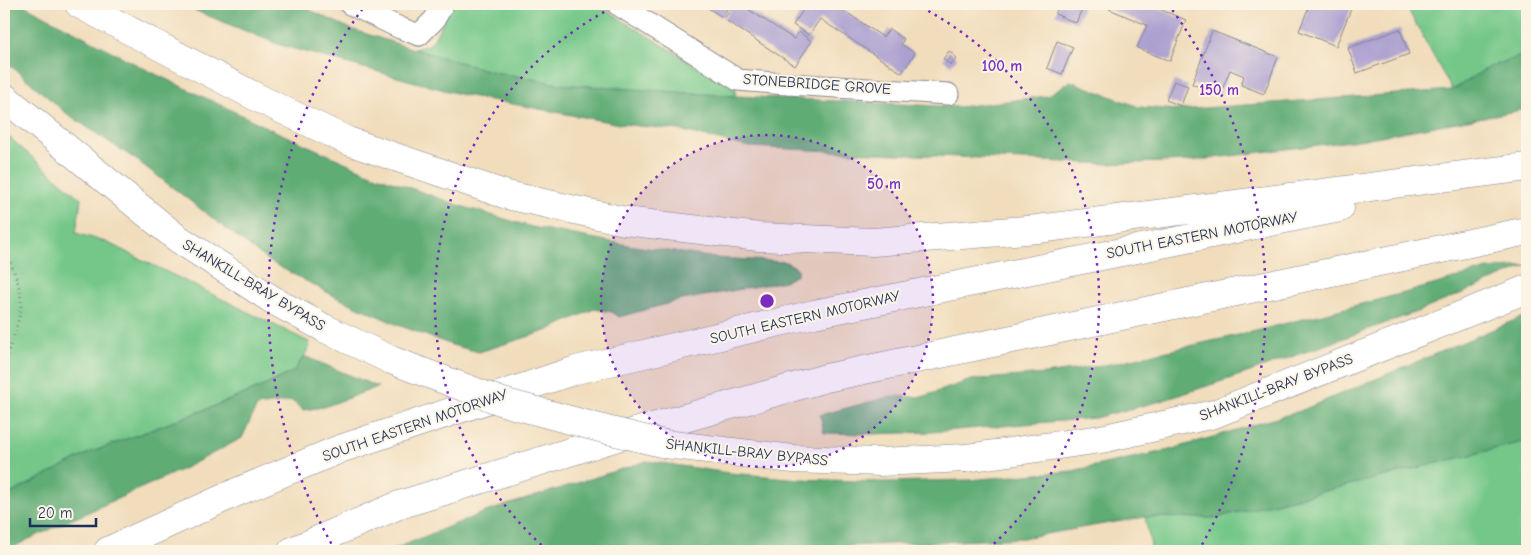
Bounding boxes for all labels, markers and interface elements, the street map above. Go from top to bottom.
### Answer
text: 100 m [982,57,1022,75]
street label: STONEBRIDGE GROVE [742,70,892,98]
text: 150 m [1199,81,1239,99]
text: 50 m [867,175,901,193]
street label: SOUTH EASTERN MOTORWAY [1105,208,1299,262]
street label: SHANKILL-BRAY BYPASS [179,235,329,335]
street label: SOUTH EASTERN MOTORWAY [708,286,902,348]
centre of rings [758,292,776,310]
street label: SHANKILL-BRAY BYPASS [1197,349,1355,425]
street label: SOUTH EASTERN MOTORWAY [320,385,510,465]
street label: SHANKILL-BRAY BYPASS [665,435,829,469]
scale bar [30,495,96,527]
text: 20 m [38,504,72,522]

